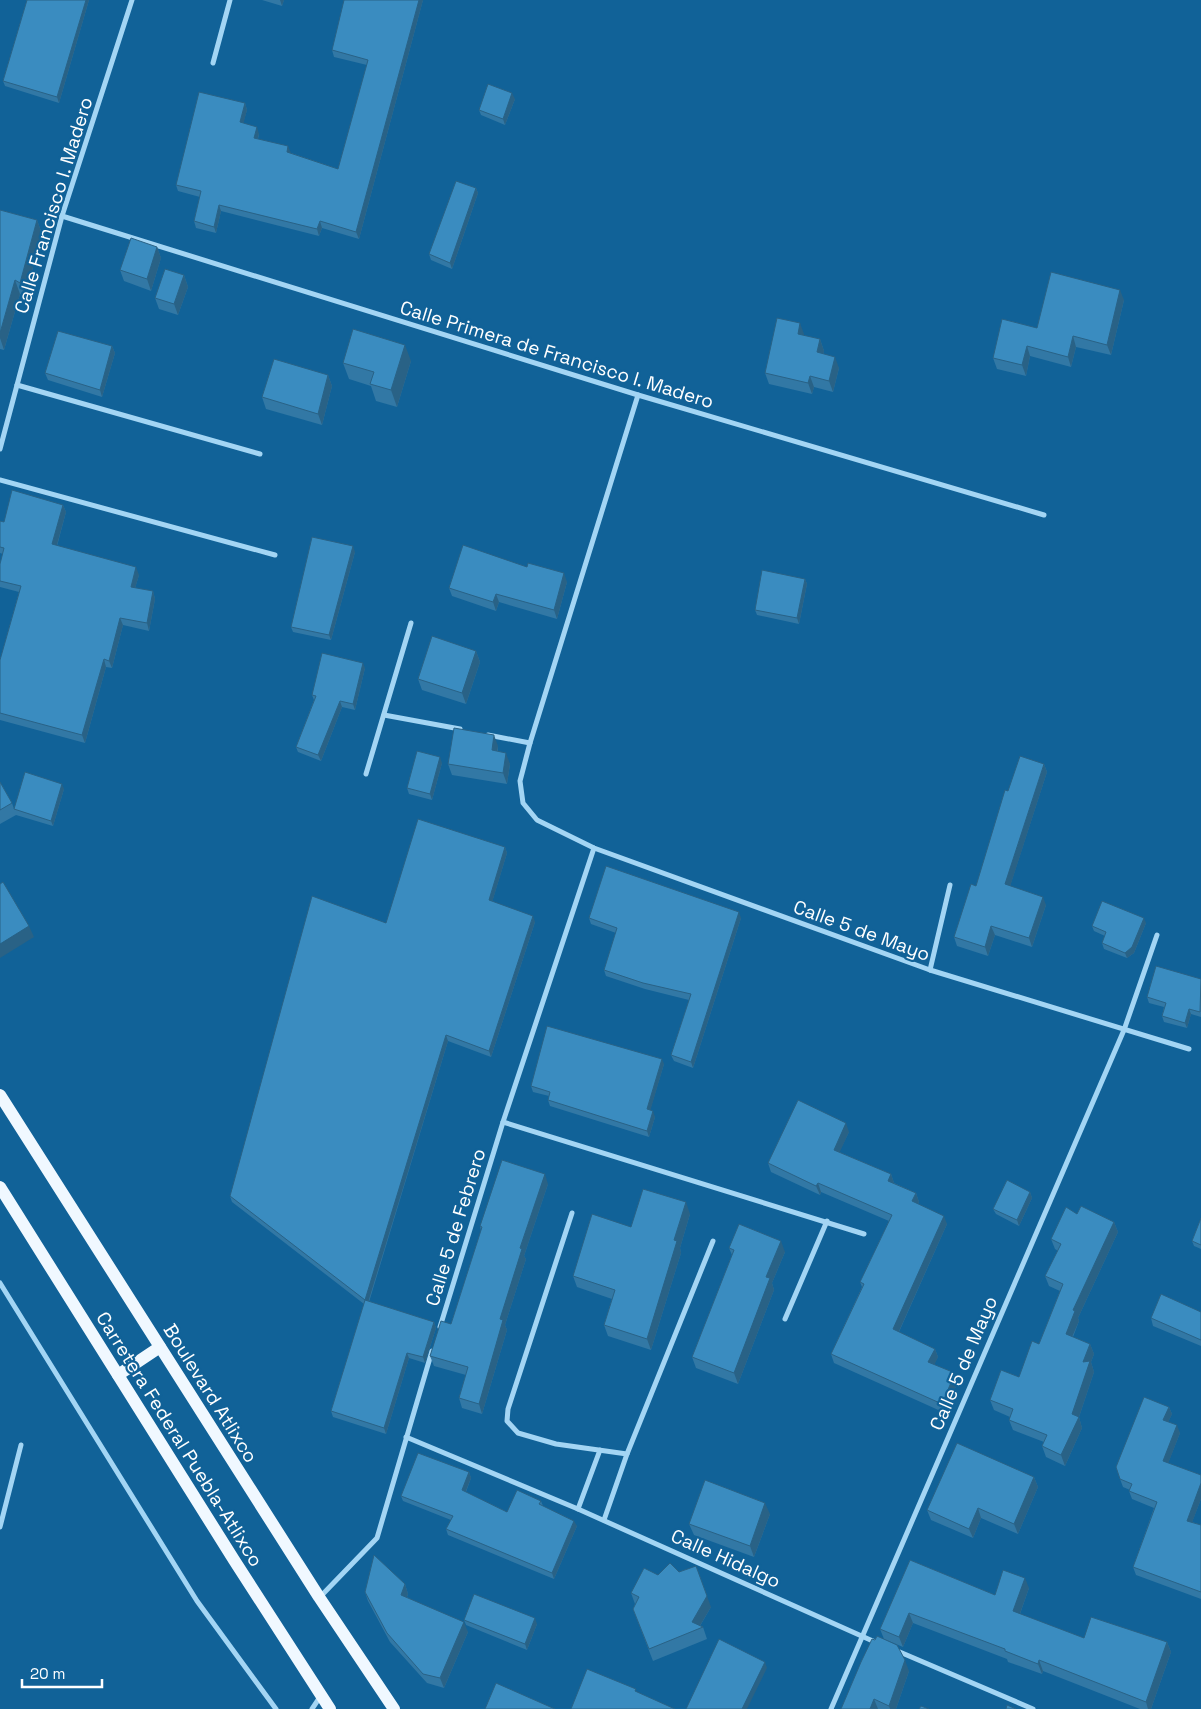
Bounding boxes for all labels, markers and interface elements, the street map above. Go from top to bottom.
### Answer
street label: Calle Francisco I. Madero [9,94,98,316]
street label: Calle Primera de Francisco I. Madero [397,295,717,414]
street label: Calle 5 de Mayo [790,894,934,967]
street label: Calle 5 de Febrero [420,1145,491,1309]
street label: Calle 5 de Mayo [924,1292,1003,1434]
street label: Carretera Federal Puebla-Atlixco [90,1307,269,1571]
street label: Boulevard Atlixco [158,1319,263,1467]
street label: Calle Hidalgo [667,1523,785,1594]
scale bar [22,1656,102,1688]
text: 20 m [30,1664,65,1683]

